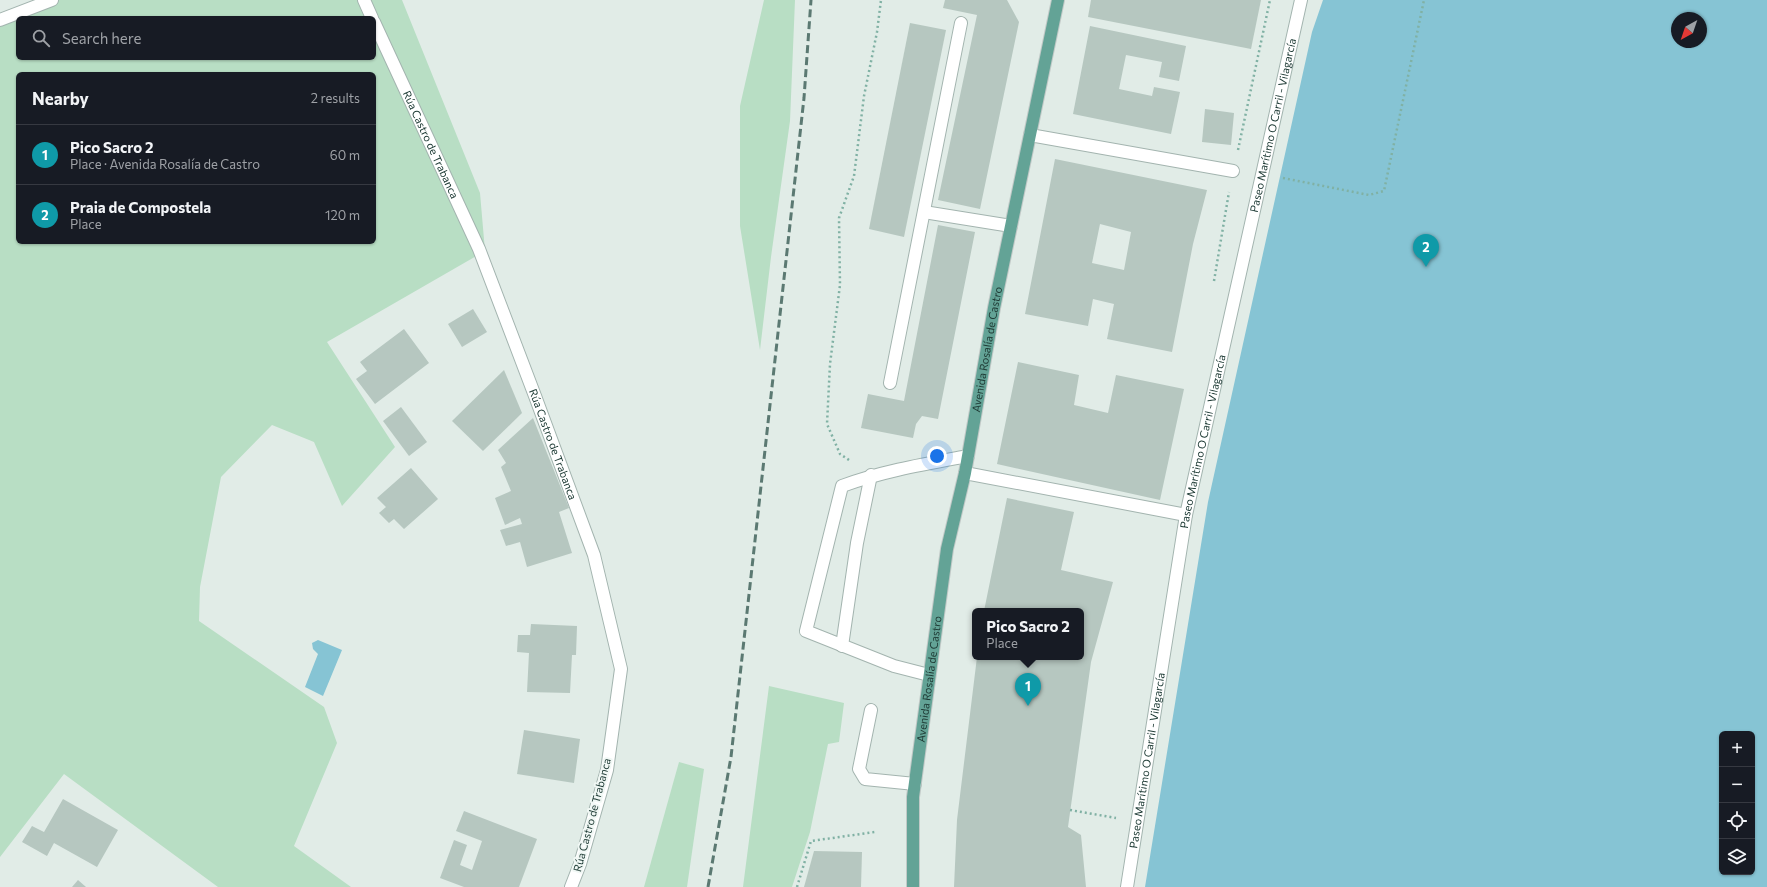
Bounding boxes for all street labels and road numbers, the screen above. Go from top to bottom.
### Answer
street label: Paseo Marítimo O Carril - Vilagarcía [1247,37,1298,213]
street label: Rúa Castro de Trabanca [401,88,462,200]
street label: Avenida Rosalía de Castro [969,285,1004,413]
street label: Paseo Marítimo O Carril - Vilagarcía [1177,353,1228,529]
street label: Rúa Castro de Trabanca [527,387,580,501]
street label: Avenida Rosalía de Castro [914,615,944,743]
street label: Paseo Marítimo O Carril - Vilagarcía [1126,672,1167,849]
street label: Rúa Castro de Trabanca [570,757,613,873]

